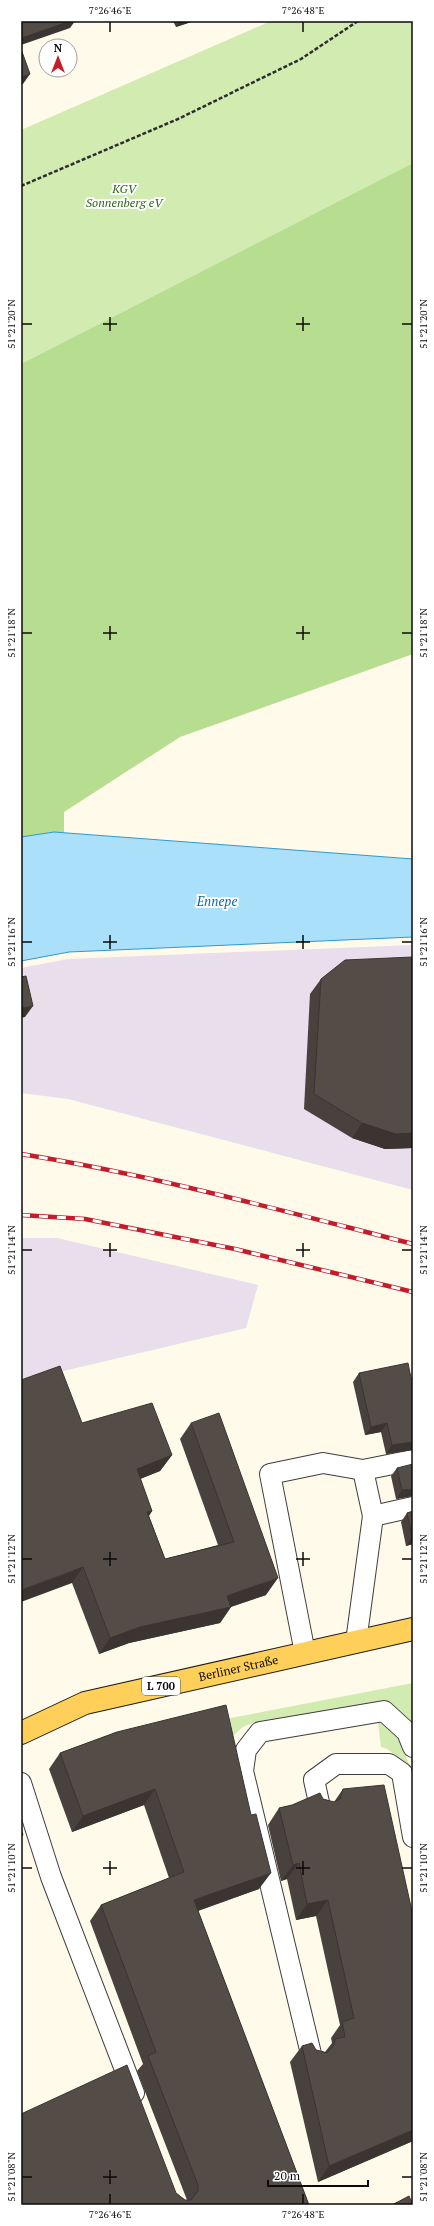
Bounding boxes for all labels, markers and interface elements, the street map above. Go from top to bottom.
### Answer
text: 7°26'46"E [89,4,132,17]
text: 7°26'48"E [282,4,325,17]
north arrow [38,38,78,78]
text: N [54,41,63,55]
park label: KGV Sonnenberg eV [86,181,164,210]
text: 51°21'20"N [5,299,18,349]
text: 51°21'20"N [417,299,430,349]
text: 51°21'18"N [5,608,18,658]
text: 51°21'18"N [417,608,430,658]
water label: Ennepe [196,892,237,910]
text: 51°21'16"N [5,917,18,967]
text: 51°21'16"N [417,917,430,967]
text: 51°21'14"N [5,1225,18,1275]
text: 51°21'14"N [417,1225,430,1275]
text: 51°21'12"N [5,1534,18,1584]
text: 51°21'12"N [417,1534,430,1584]
street label: Berliner Straße [197,1652,280,1684]
road number: L 700 [142,1677,180,1695]
text: 51°21'10"N [5,1843,18,1893]
text: 51°21'10"N [417,1843,430,1893]
text: 51°21'08"N [5,2152,18,2202]
text: 51°21'08"N [417,2152,430,2202]
scale bar [268,2162,368,2188]
text: 20 m [274,2168,301,2183]
text: 7°26'46"E [89,2208,132,2221]
text: 7°26'48"E [282,2208,325,2221]

